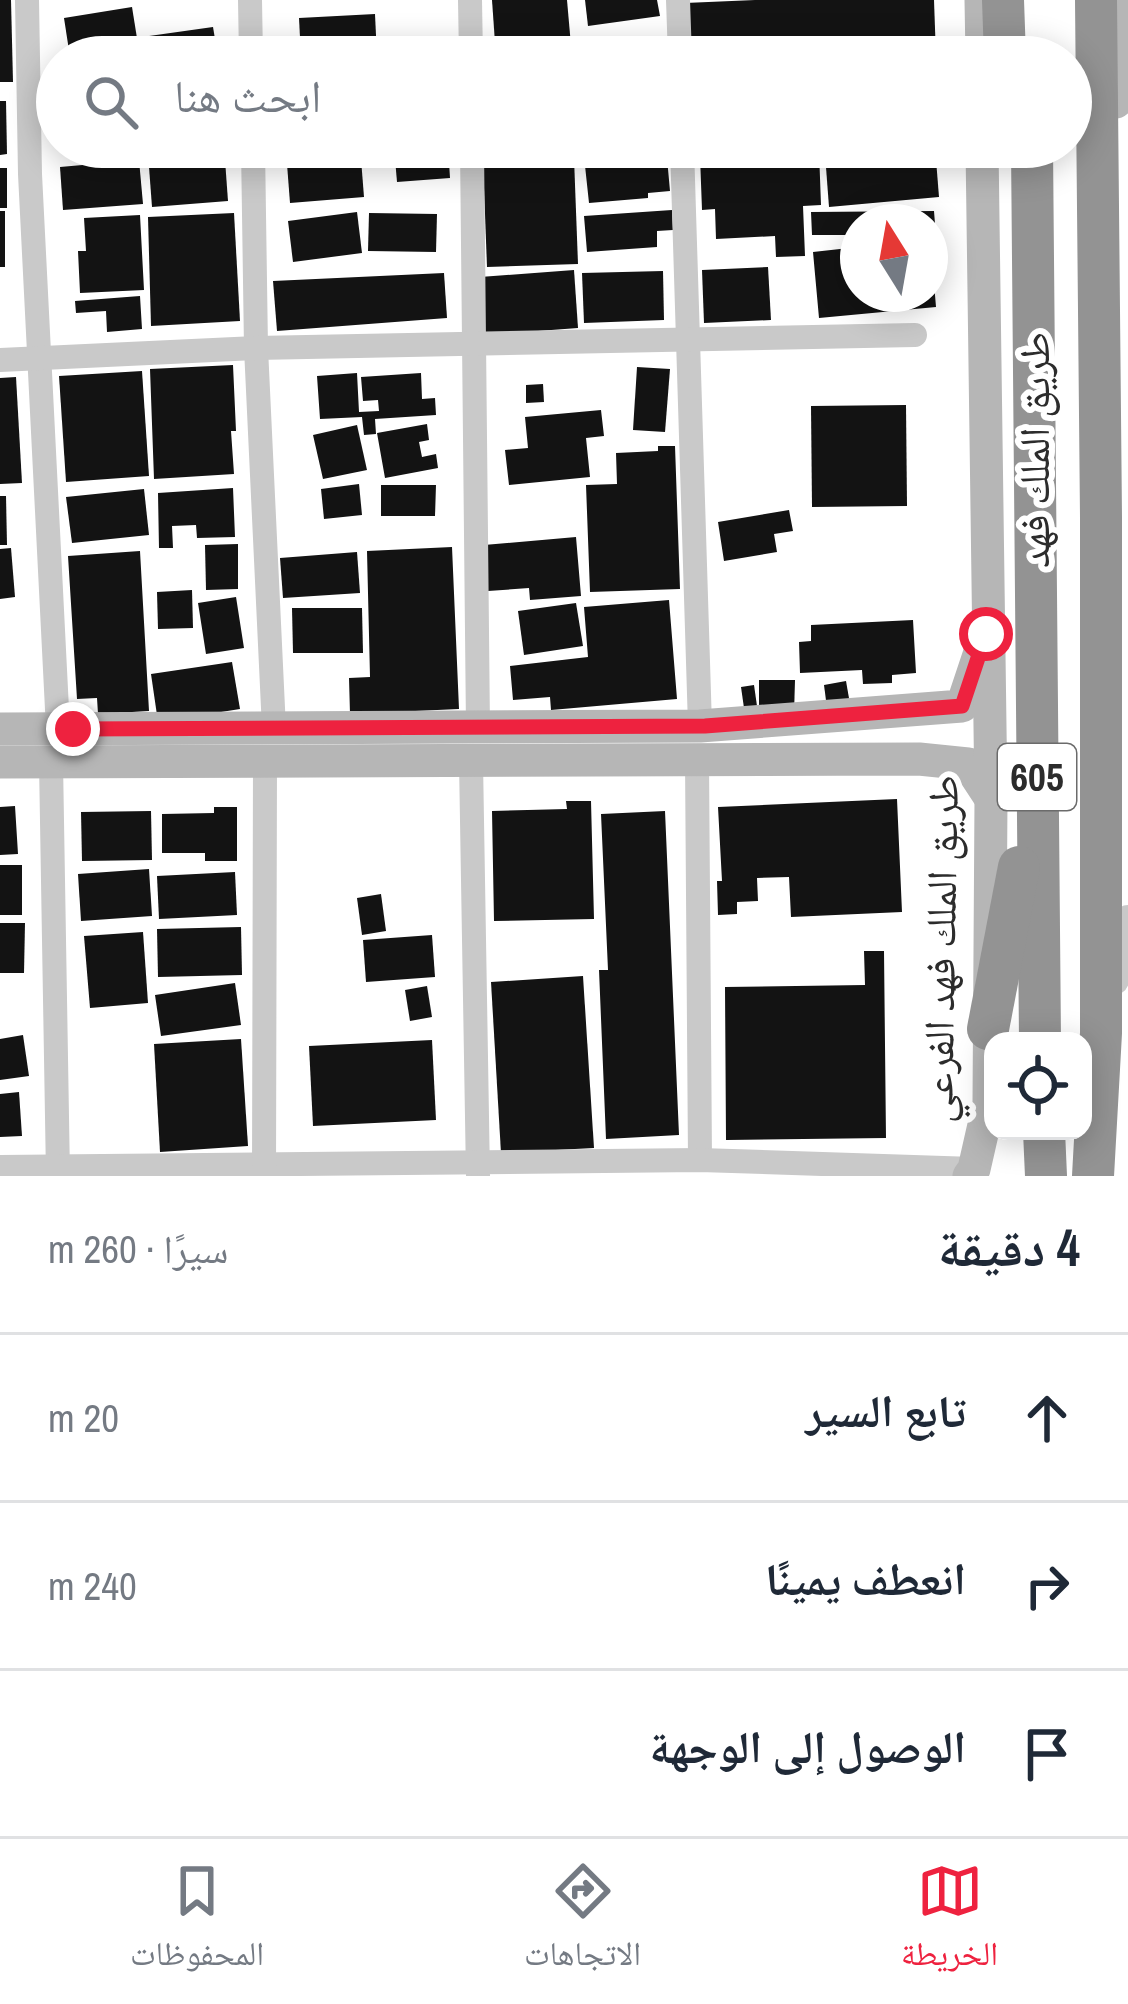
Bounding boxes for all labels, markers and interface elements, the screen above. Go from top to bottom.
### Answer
search box [36,36,1092,168]
text: ابحث هنا [174,65,321,126]
icon: search [78,69,144,135]
north arrow [840,204,948,312]
street label: طريق الملك فهد [1006,332,1062,568]
route start [959,607,1013,661]
route end [46,702,100,756]
road number: 605 [998,744,1076,810]
street label: طريق الملك فهد الفرعي [909,775,977,1124]
map controls [984,1032,1092,1140]
button: locate [984,1032,1092,1140]
text: 4 دقيقة [938,1213,1080,1282]
text: سيرًا · 260 m [48,1223,228,1275]
text: تابع السير [806,1380,966,1441]
icon: ahead [1014,1385,1080,1451]
text: 20 m [48,1392,119,1444]
text: انعطف يمينًا [765,1548,966,1609]
icon: right [1014,1553,1080,1619]
text: 240 m [48,1560,137,1612]
text: الوصول إلى الوجهة [650,1716,966,1777]
icon: arrive [1014,1721,1080,1787]
tab: المحفوظات [130,1858,264,1986]
tab: الاتجاهات [524,1858,641,1986]
tab: الخريطة [901,1858,998,1986]

